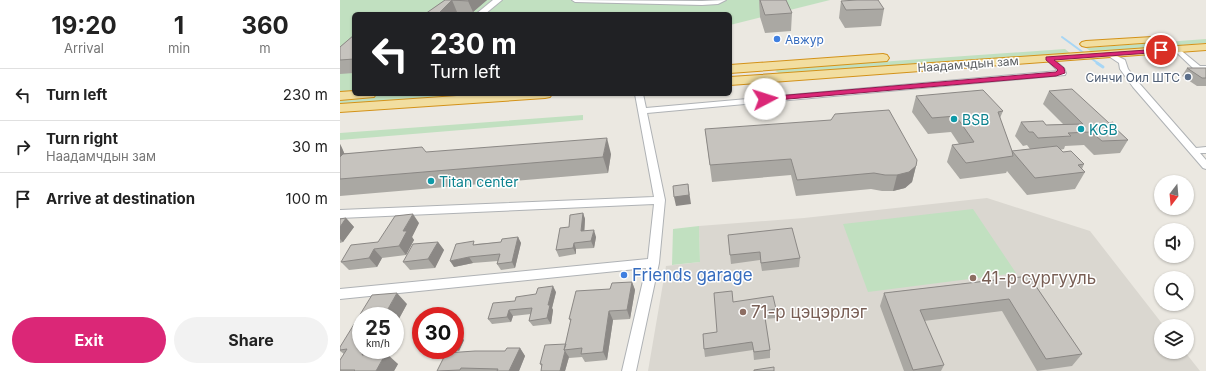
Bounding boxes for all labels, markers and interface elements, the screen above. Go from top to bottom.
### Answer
text: 19:20 [51,11,117,40]
text: 1 [174,11,184,40]
text: 360 [241,11,289,40]
text: 230 m [430,27,517,61]
icon: left [364,28,416,80]
place label: Авжур [785,32,824,47]
pin [1144,33,1178,67]
marker: Авжур [772,34,782,44]
icon: arrive [1150,39,1172,61]
text: Arrival [64,40,104,56]
text: min [168,40,190,56]
text: m [259,40,271,56]
street label: Наадамчдын зам [917,53,1019,75]
text: Turn left [430,61,500,82]
place label: Синчи Оил ШТС [1085,70,1180,85]
marker: Синчи Оил ШТС [1183,72,1193,82]
position arrow [744,78,786,120]
icon: left [12,84,34,106]
text: Turn left [46,85,107,104]
text: 230 m [283,85,328,104]
place label: BSB [962,111,989,128]
marker: BSB [949,114,959,124]
place label: KGB [1089,121,1118,138]
marker: KGB [1076,124,1086,134]
text: Turn right [46,129,118,148]
icon: right [12,136,34,158]
text: 30 m [292,137,328,156]
text: Наадамчдын зам [46,148,156,164]
place label: Titan center [439,173,518,190]
north arrow [1154,175,1194,215]
map controls [1154,175,1194,359]
marker: Titan center [426,176,436,186]
icon: arrive [12,188,34,210]
text: Arrive at destination [46,189,195,208]
text: 100 m [286,189,328,208]
button: sound [1154,223,1194,263]
place label: Friends garage [632,265,753,285]
place label: 41-р сургууль [981,268,1096,288]
marker: Friends garage [619,270,629,280]
button: search [1154,271,1194,311]
marker: 41-р сургууль [968,273,978,283]
place label: 71-р цэцэрлэг [751,302,868,322]
speed limit sign: 30 [412,307,464,359]
marker: 71-р цэцэрлэг [738,307,748,317]
text: 25 [365,316,391,340]
button: Exit [12,317,166,363]
button: Share [174,317,328,363]
button: layers [1154,319,1194,359]
text: km/h [366,337,390,349]

